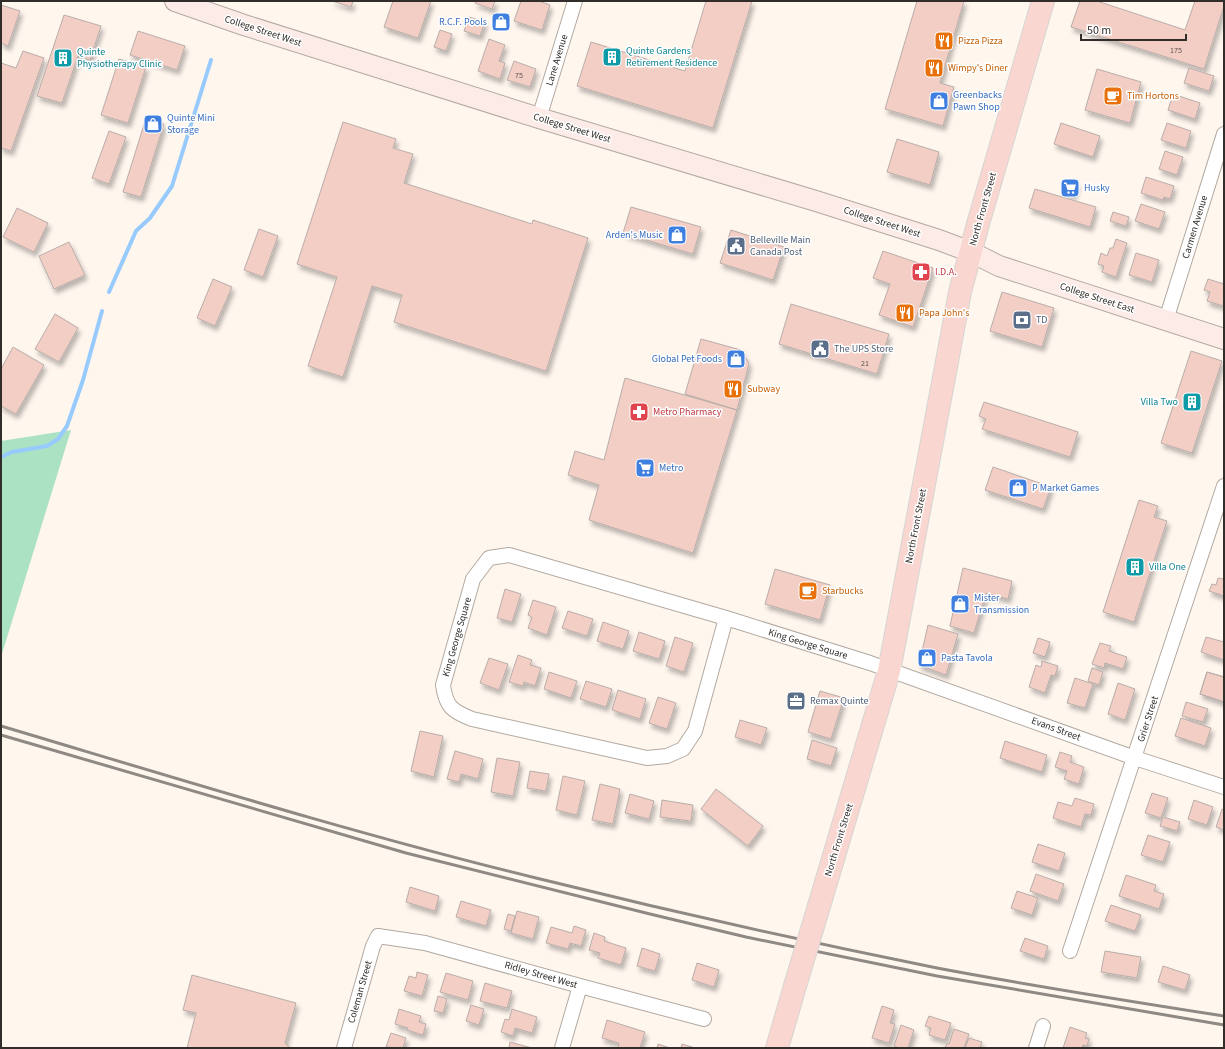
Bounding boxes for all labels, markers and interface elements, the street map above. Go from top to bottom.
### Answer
shop icon: R.C.F. Pools [490,11,512,33]
street label: College Street West [223,12,304,50]
place label: R.C.F. Pools [439,15,487,29]
scale bar [1081,16,1186,42]
text: 50 m [1087,22,1111,39]
restaurant icon: Pizza Pizza [933,30,955,52]
street label: Lane Avenue [543,33,571,87]
place label: Pizza Pizza [958,34,1003,48]
place label: Quinte Gardens Retirement Residence [626,44,717,70]
place label: Quinte Physiotherapy Clinic [77,45,163,71]
house number: 175 [1170,45,1182,56]
building icon: Quinte Gardens Retirement Residence [601,46,623,68]
building icon: Quinte Physiotherapy Clinic [52,47,74,69]
restaurant icon: Wimpy's Diner [923,57,945,79]
place label: Wimpy's Diner [948,61,1008,75]
house number: 75 [515,70,523,81]
cafe icon: Tim Hortons [1102,85,1124,107]
place label: Greenbacks Pawn Shop [953,88,1002,114]
place label: Tim Hortons [1127,89,1179,103]
shop icon: Greenbacks Pawn Shop [928,90,950,112]
street label: College Street West [532,110,613,147]
place label: Quinte Mini Storage [167,111,215,137]
shop icon: Quinte Mini Storage [142,113,164,135]
street label: North Front Street [966,170,1000,247]
supermarket icon: Husky [1059,177,1081,199]
place label: Husky [1084,181,1110,195]
street label: Carmen Avenue [1179,193,1211,260]
street label: College Street West [842,203,923,241]
shop icon: Arden's Music [666,224,688,246]
place label: Arden's Music [606,228,663,242]
place label: Belleville Main Canada Post [750,233,810,259]
public building icon: Belleville Main Canada Post [725,235,747,257]
pharmacy icon: I.D.A. [910,261,932,283]
place label: I.D.A. [935,265,957,279]
street label: College Street East [1058,279,1137,317]
restaurant icon: Papa John's [894,302,916,324]
place label: Papa John's [919,306,969,320]
bank icon: TD [1011,309,1033,331]
place label: TD [1036,313,1048,327]
public building icon: The UPS Store [809,338,831,360]
place label: The UPS Store [834,342,893,356]
shop icon: Global Pet Foods [725,348,747,370]
place label: Global Pet Foods [652,352,722,366]
house number: 21 [861,358,869,369]
restaurant icon: Subway [722,378,744,400]
place label: Subway [747,382,780,396]
building icon: Villa Two [1181,391,1203,413]
place label: Villa Two [1141,395,1178,409]
pharmacy icon: Metro Pharmacy [628,401,650,423]
place label: Metro Pharmacy [653,405,722,419]
supermarket icon: Metro [634,457,656,479]
place label: Metro [659,461,683,475]
shop icon: P Market Games [1007,477,1029,499]
place label: P Market Games [1032,481,1099,495]
street label: North Front Street [902,487,930,564]
building icon: Villa One [1124,556,1146,578]
place label: Villa One [1149,560,1186,574]
cafe icon: Starbucks [797,580,819,602]
place label: Starbucks [822,584,863,598]
place label: Mister Transmission [974,591,1029,617]
shop icon: Mister Transmission [949,593,971,615]
street label: King George Square [439,596,475,678]
street label: King George Square [767,625,849,663]
shop icon: Pasta Tavola [916,647,938,669]
place label: Pasta Tavola [941,651,993,665]
office icon: Remax Quinte [785,690,807,712]
place label: Remax Quinte [810,694,869,708]
street label: Grier Street [1134,694,1162,744]
street label: Evans Street [1029,714,1083,745]
street label: North Front Street [821,801,857,878]
street label: Coleman Street [344,958,376,1025]
street label: Ridley Street West [503,958,580,992]

